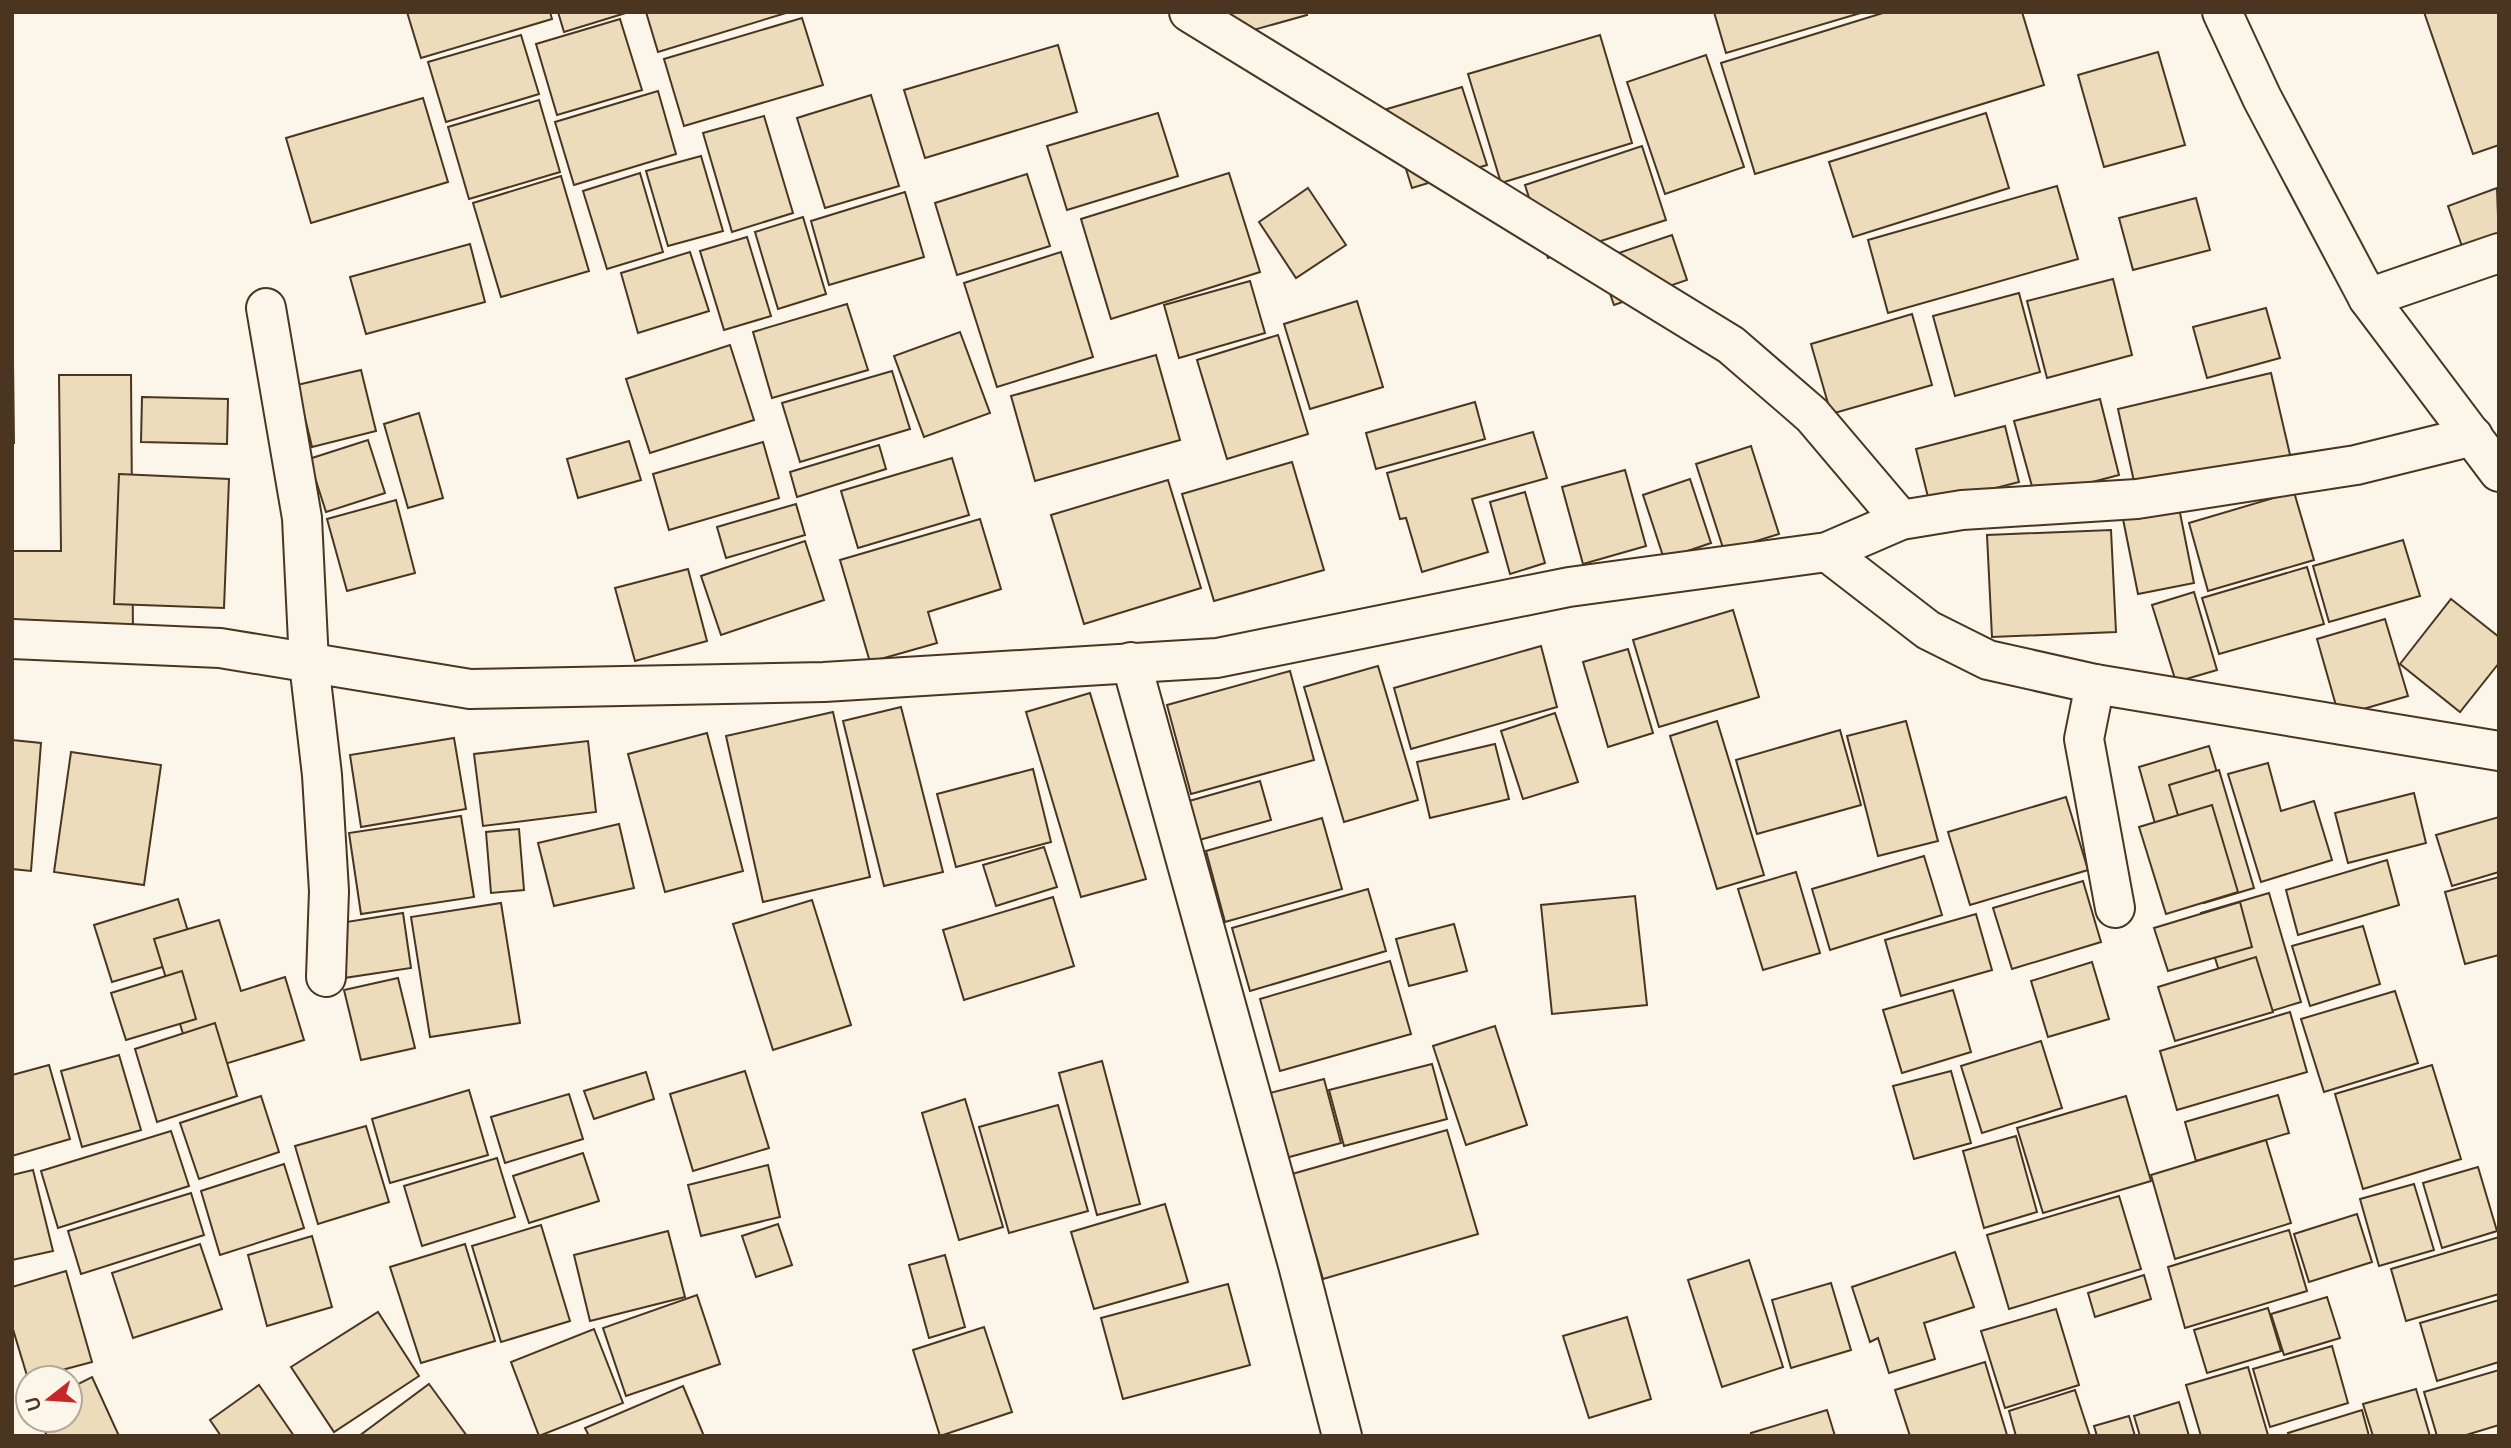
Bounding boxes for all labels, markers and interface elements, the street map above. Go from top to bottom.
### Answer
north arrow [14,1364,84,1434]
text: U [20,1394,46,1414]

